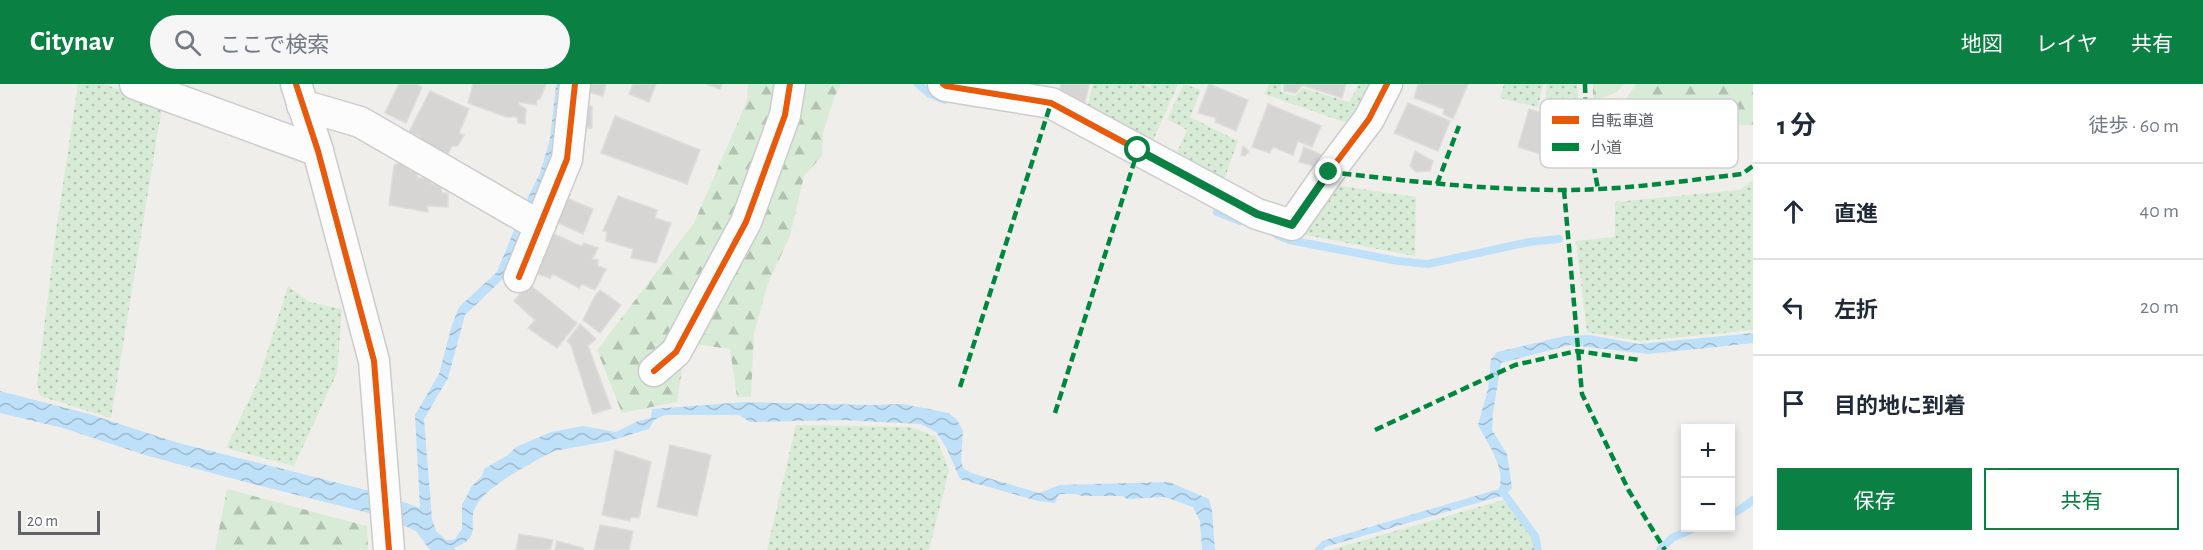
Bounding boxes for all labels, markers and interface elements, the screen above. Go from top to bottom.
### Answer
search box [150,15,570,69]
icon: search [171,26,204,59]
text: Citynav [30,28,114,56]
text: ここで検索 [219,34,329,56]
text: 地図 [1961,34,2003,55]
text: レイヤ [2036,34,2098,55]
text: 共有 [2131,34,2173,55]
legend [1540,99,1738,168]
text: 自転車道 [1590,112,1654,129]
text: 1 分 [1777,113,1816,139]
text: 徒歩 · 60 m [2089,116,2179,136]
route start [1124,136,1150,162]
text: 小道 [1590,139,1622,156]
route end [1315,158,1341,184]
icon: ahead [1777,195,1810,228]
text: 40 m [2140,201,2179,221]
text: 直進 [1834,203,1878,225]
icon: left [1777,291,1810,324]
text: 20 m [2140,297,2179,317]
text: 左折 [1834,299,1878,321]
icon: arrive [1777,387,1810,420]
text: 目的地に到着 [1834,395,1966,417]
map controls [1681,424,1735,532]
button: + [1681,424,1735,478]
button: 保存 [1777,468,1972,530]
button: 共有 [1984,468,2179,530]
button: − [1681,478,1735,532]
scale bar [18,508,100,536]
text: 20 m [27,513,58,529]

